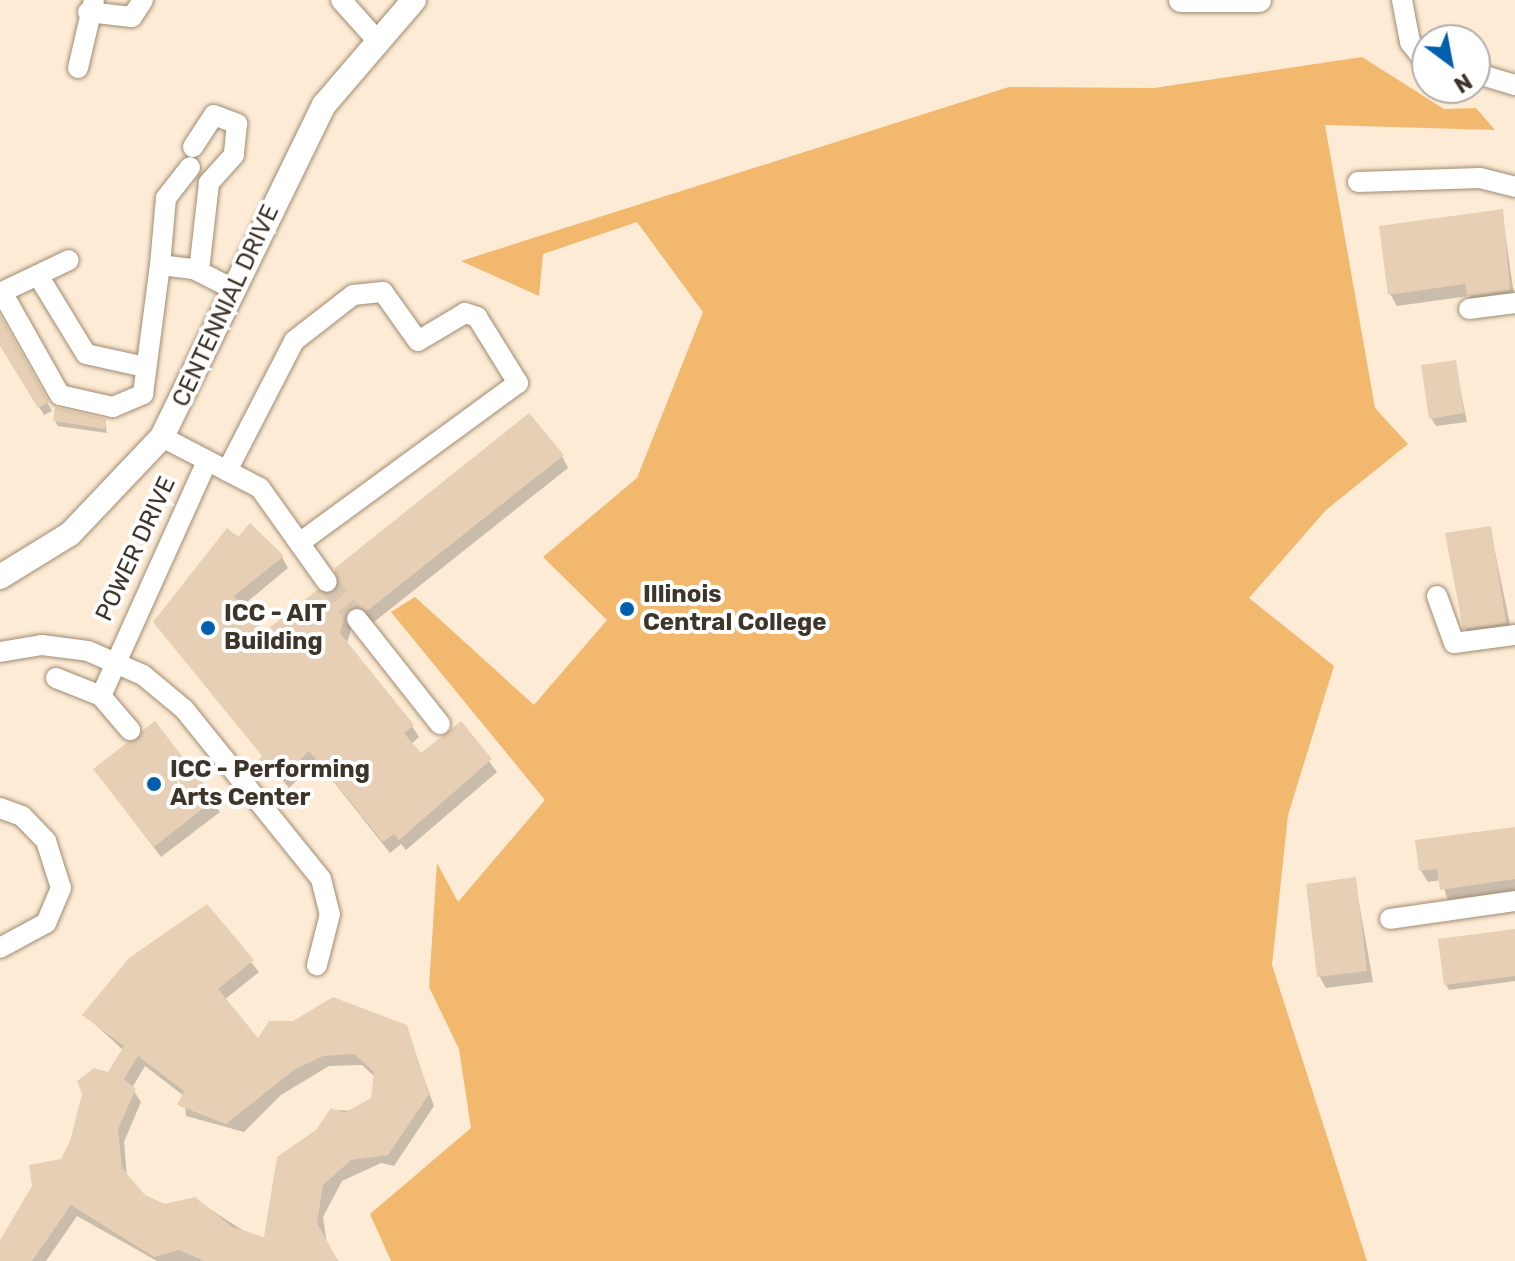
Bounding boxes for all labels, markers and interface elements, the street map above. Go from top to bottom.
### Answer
north arrow [1411,24,1491,104]
text: N [1449,67,1477,99]
street label: CENTENNIAL DRIVE [166,200,286,412]
street label: POWER DRIVE [90,472,182,626]
place label: Illinois Central College [643,581,826,637]
place label: ICC - AIT Building [224,600,327,656]
marker: Illinois Central College [618,600,636,618]
marker: ICC - AIT Building [199,619,217,637]
place label: ICC - Performing Arts Center [170,756,370,812]
marker: ICC - Performing Arts Center [145,775,163,793]

